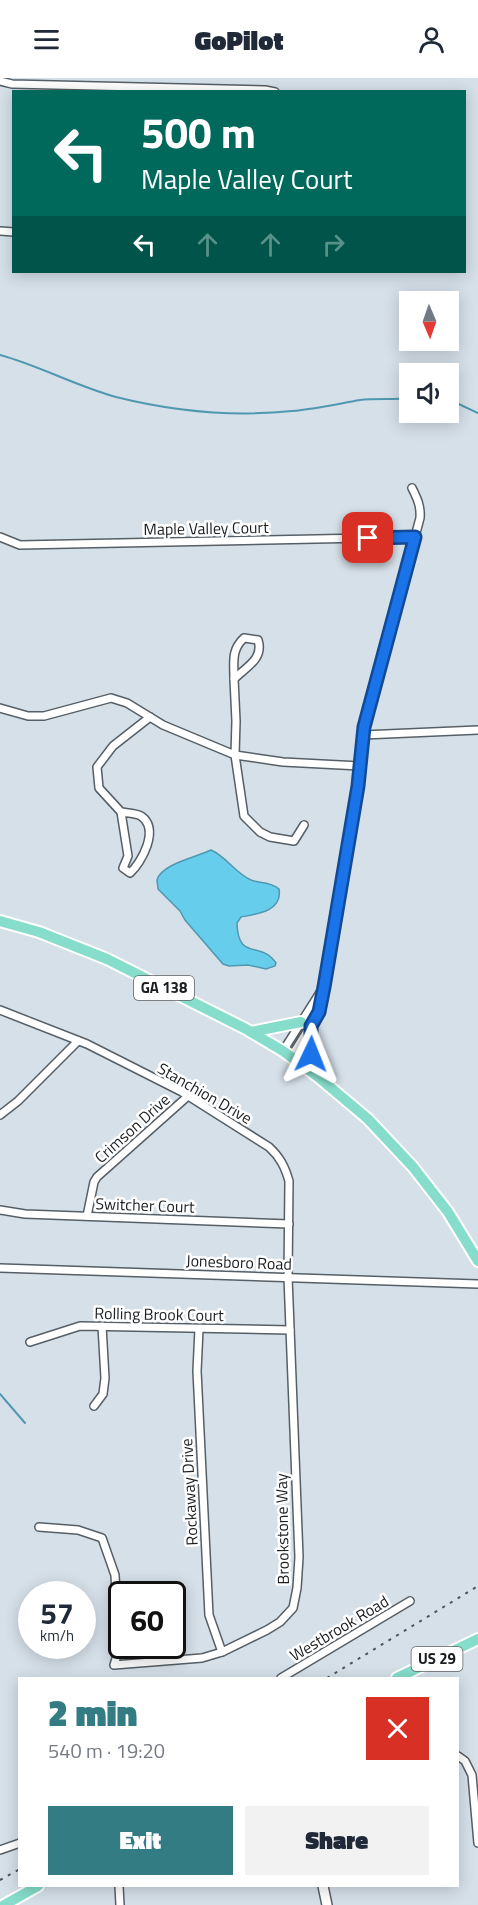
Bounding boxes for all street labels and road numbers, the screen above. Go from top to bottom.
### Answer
street label: Maple Valley Court [143,515,269,541]
road number: GA 138 [134,976,194,1000]
street label: Stanchion Drive [153,1056,257,1130]
street label: Crimson Drive [89,1088,175,1168]
street label: Switcher Court [95,1191,195,1219]
street label: Jonesboro Road [186,1248,292,1276]
street label: Rolling Brook Court [94,1301,224,1327]
street label: Rockaway Drive [174,1438,204,1546]
street label: Brookstone Way [269,1473,295,1585]
street label: Westbrook Road [285,1589,393,1667]
road number: US 29 [412,1647,462,1671]

